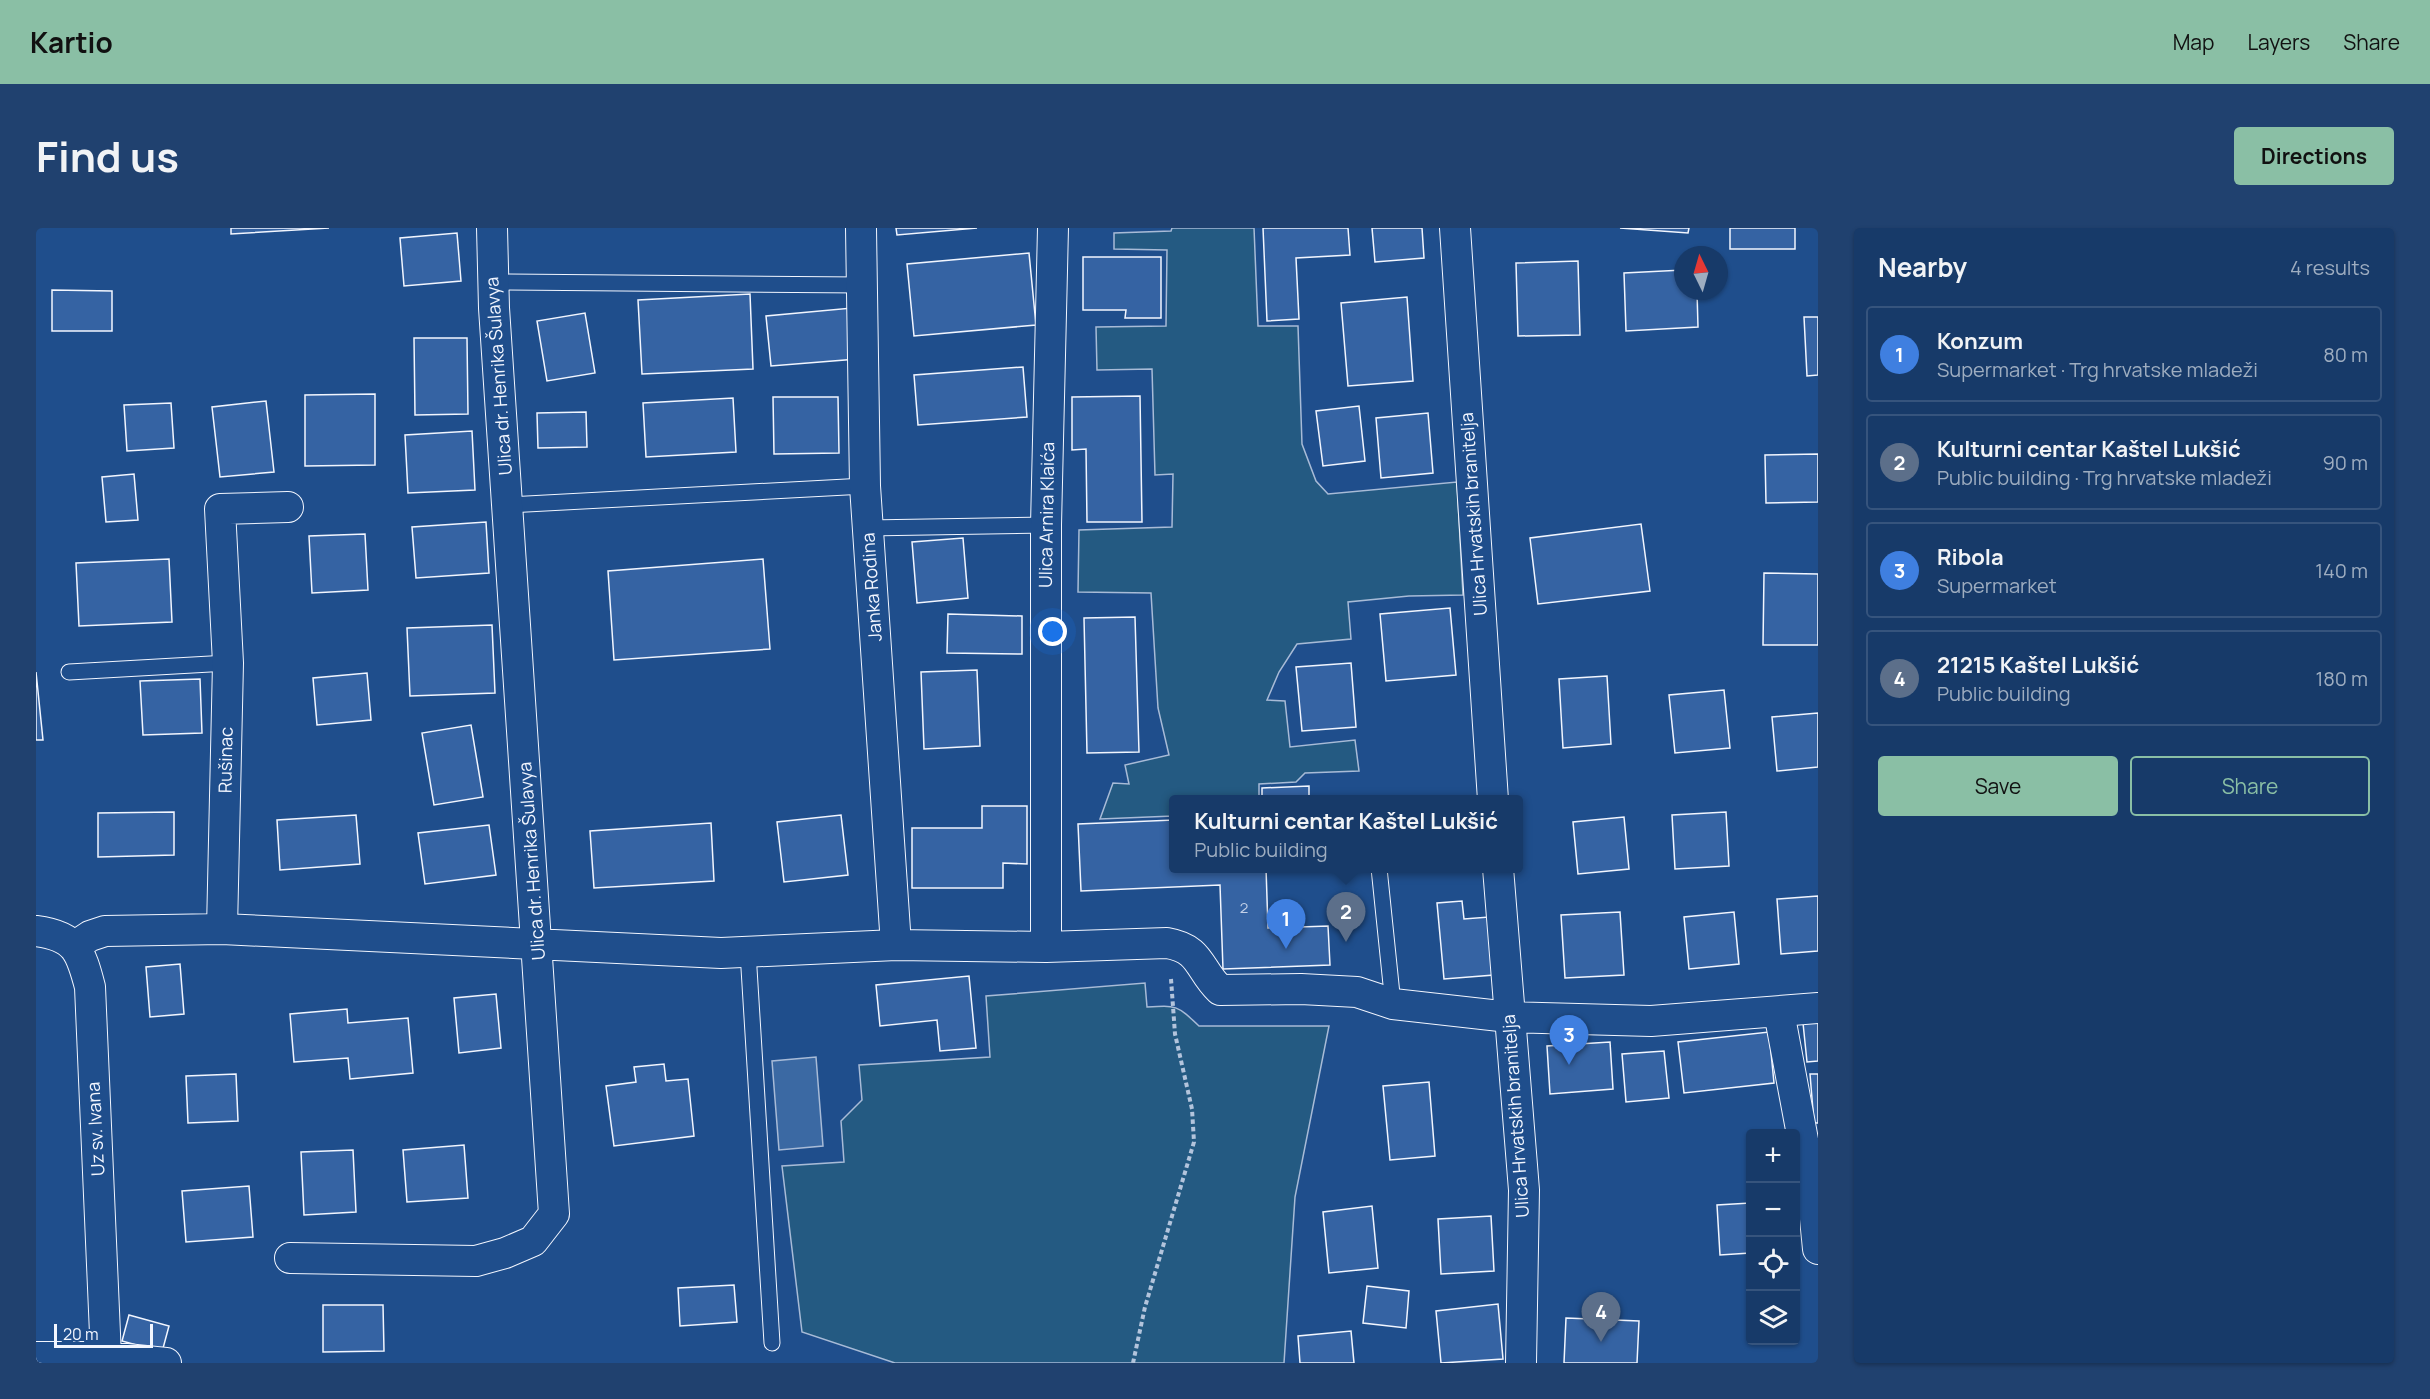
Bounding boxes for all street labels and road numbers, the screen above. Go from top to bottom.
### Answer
street label: Ulica dr. Henrika Šulavya [479,276,517,476]
street label: Ulica Hrvatskih branitelja [1454,412,1492,617]
street label: Ulica Arnira Klaića [1033,442,1059,588]
street label: Janka Rodina [855,532,887,642]
street label: Rušinac [212,727,238,793]
street label: Ulica dr. Henrika Šulavya [512,761,550,961]
street label: Ulica Hrvatskih branitelja [1496,1014,1534,1219]
street label: Uz sv. Ivana [81,1081,109,1177]

